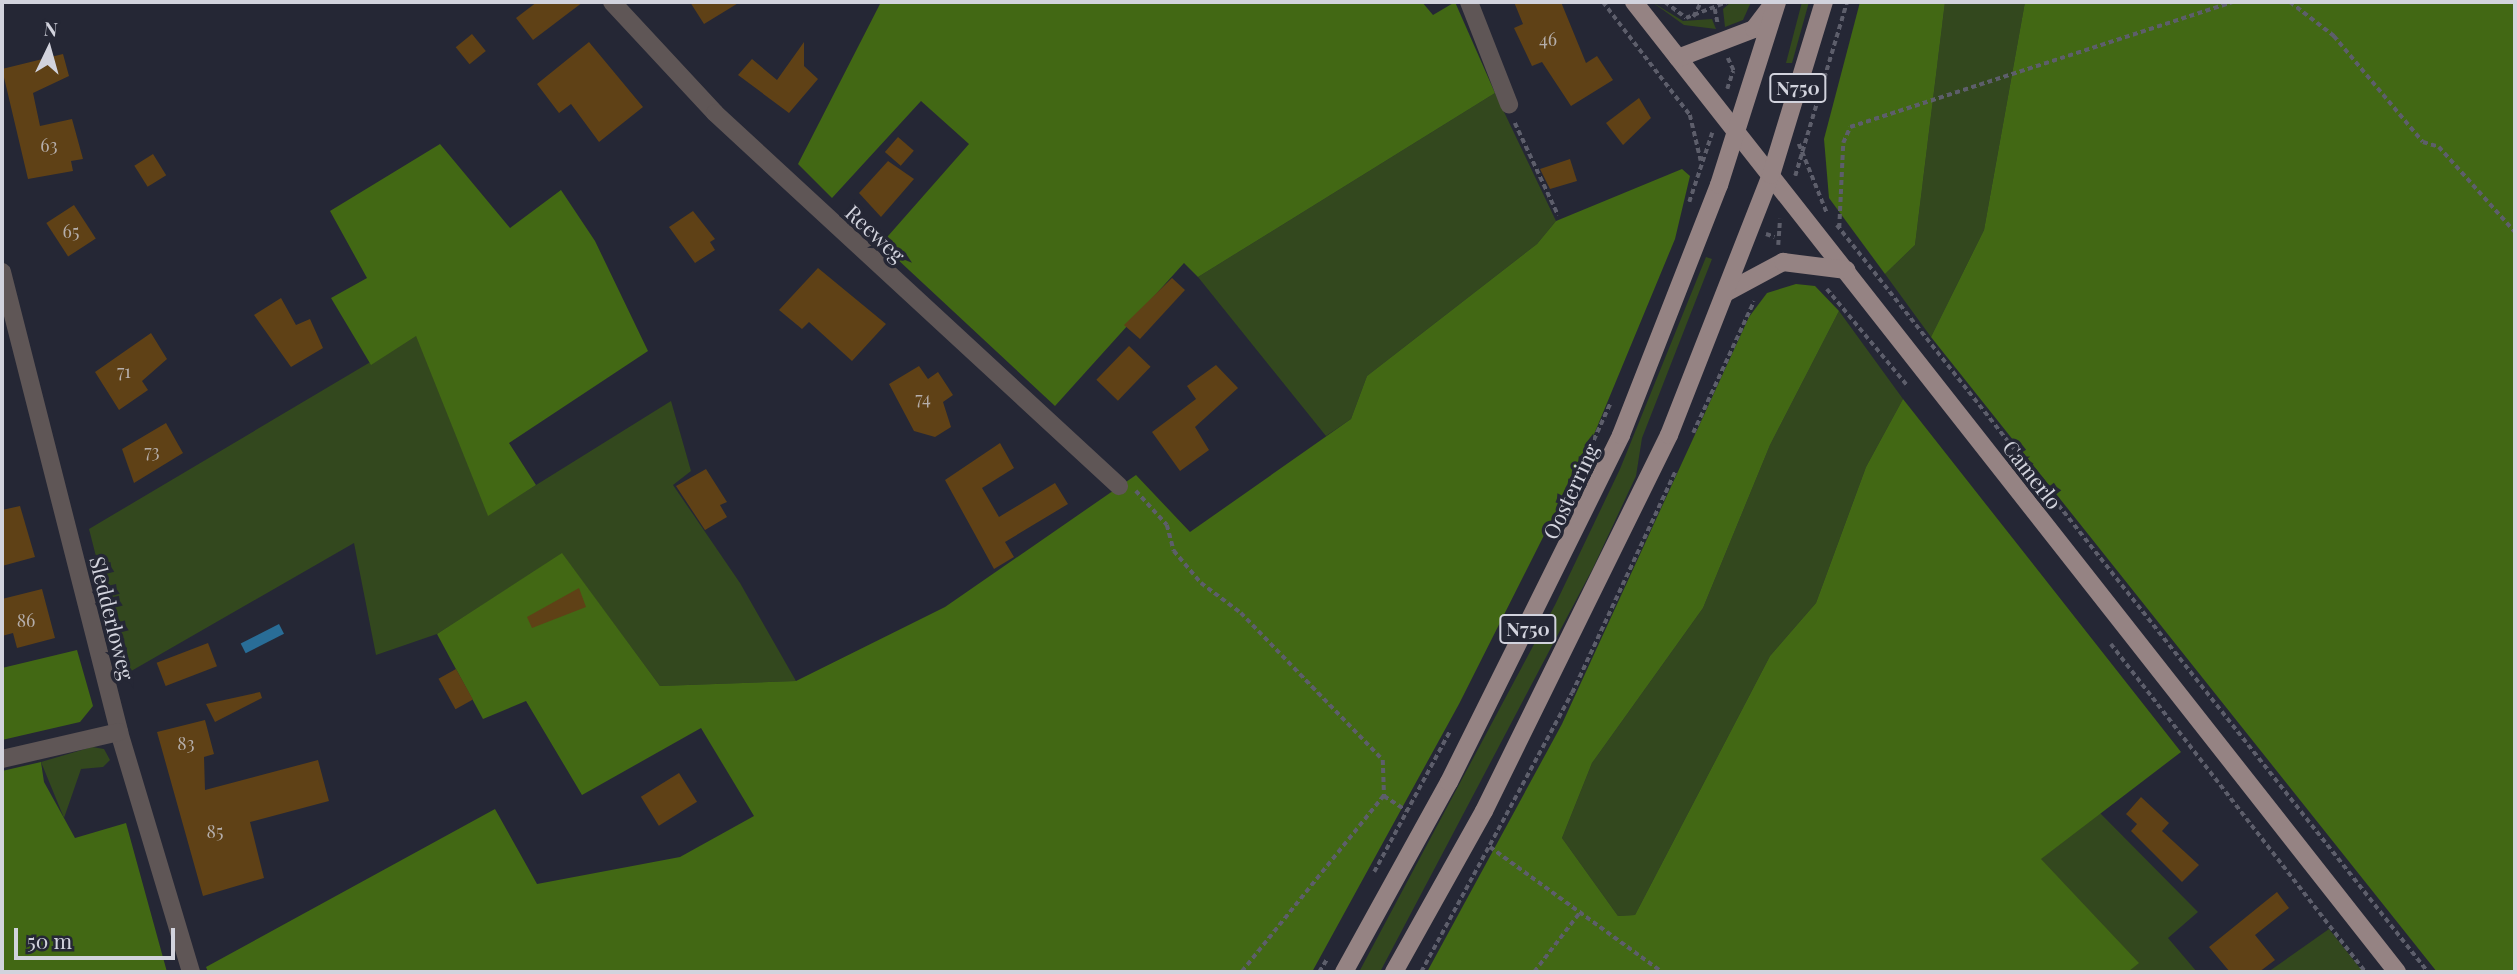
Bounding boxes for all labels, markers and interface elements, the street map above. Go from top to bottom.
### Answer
north arrow [14,14,84,84]
text: N [43,15,59,42]
house number: 46 [1539,28,1557,50]
road number: N750 [1768,72,1828,104]
house number: 63 [40,134,58,156]
street label: Reeweg [841,199,911,267]
house number: 65 [63,220,79,242]
house number: 71 [117,360,131,382]
house number: 74 [915,387,931,409]
street label: Camerlo [1998,435,2068,513]
street label: Oosterring [1537,439,1603,543]
house number: 73 [144,440,160,462]
street label: Sledderloweg [85,554,141,682]
house number: 86 [17,609,35,631]
road number: N750 [1498,614,1558,644]
house number: 83 [177,732,195,754]
house number: 85 [207,820,223,842]
scale bar [18,914,178,958]
text: 50 m [27,926,72,954]

